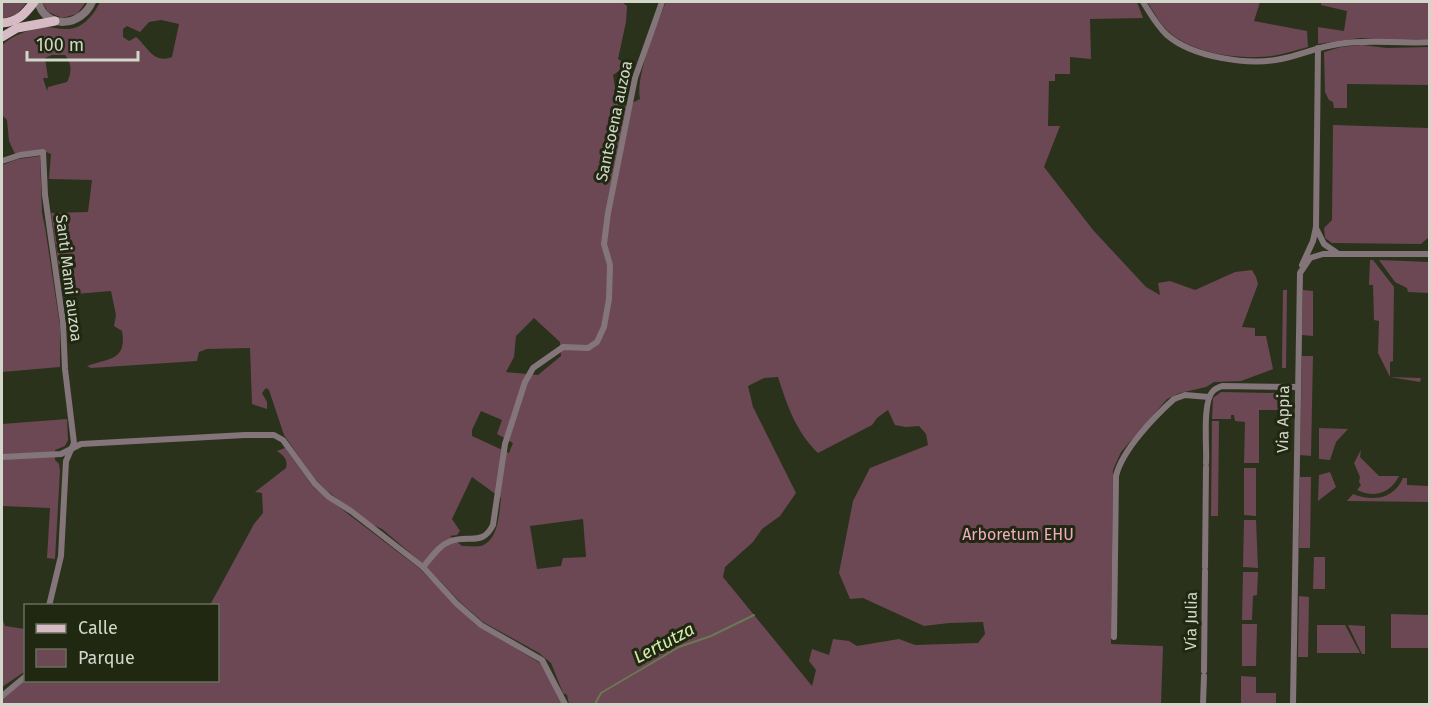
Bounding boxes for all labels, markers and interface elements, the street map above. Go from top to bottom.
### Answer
scale bar [27,24,138,62]
text: 100 m [36,34,84,56]
street label: Santsoena auzoa [592,59,636,183]
street label: Santi Mami auzoa [52,213,86,343]
street label: Via Appia [1273,385,1293,453]
park label: Arboretum EHU [962,525,1074,544]
street label: Vía Julia [1181,592,1201,650]
legend [24,604,219,682]
text: Calle [78,617,118,639]
water label: Lertutza [630,618,698,668]
text: Parque [78,647,135,669]

